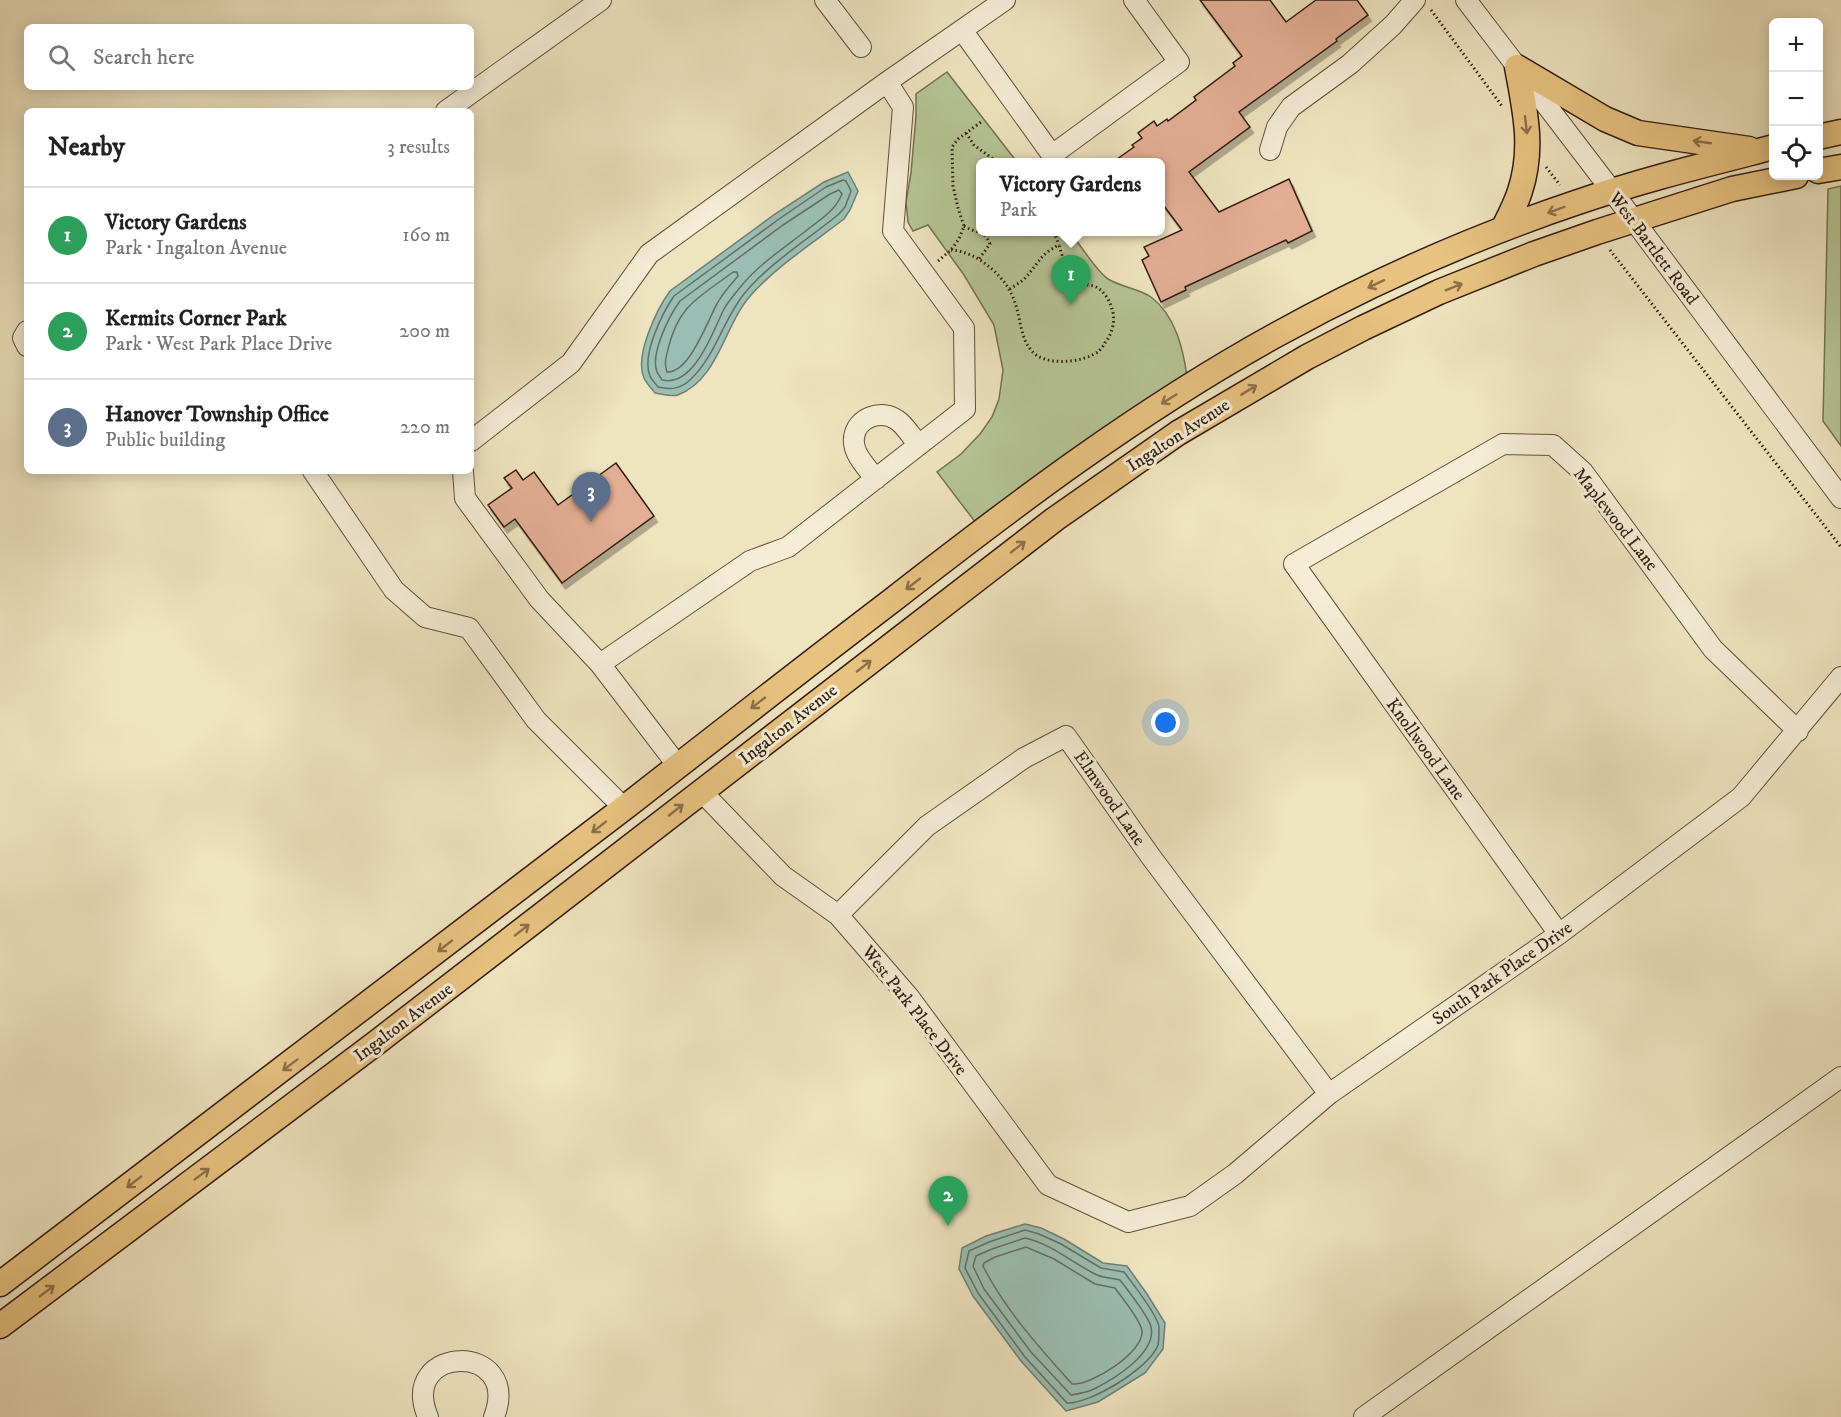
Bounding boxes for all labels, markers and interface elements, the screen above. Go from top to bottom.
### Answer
map controls [1769,18,1823,180]
button: + [1769,18,1823,72]
search box [24,24,474,90]
icon: search [45,41,78,74]
text: Search here [93,44,195,71]
button: − [1769,72,1823,126]
one-way arrow [1521,115,1532,135]
button: locate [1769,126,1823,180]
text: Nearby [48,131,125,164]
text: 3 results [387,135,450,160]
one-way arrow [1693,136,1713,147]
popup [976,158,1165,236]
text: Victory Gardens [1000,171,1141,198]
street label: West Bartlett Road [1603,187,1703,309]
text: Park [1000,198,1037,223]
one-way arrow [1547,205,1566,216]
text: Victory Gardens [105,209,247,236]
text: 1 [64,223,71,248]
text: 160 m [402,223,450,248]
text: Park · Ingalton Avenue [105,236,287,261]
pin: 1 [1052,256,1090,305]
one-way arrow [1368,279,1386,291]
one-way arrow [1444,280,1463,291]
text: Kermits Corner Park [105,305,287,332]
text: 2 [63,319,72,344]
text: 200 m [399,319,450,344]
text: Park · West Park Place Drive [105,332,332,357]
one-way arrow [1240,384,1257,396]
one-way arrow [1161,393,1178,405]
street label: Ingalton Avenue [1123,394,1234,477]
text: Hanover Township Office [105,401,329,428]
text: 3 [64,415,71,440]
text: 220 m [400,415,450,440]
text: Public building [105,428,225,453]
street label: Maplewood Lane [1568,464,1662,576]
pin: 3 [572,472,610,522]
one-way arrow [1010,541,1026,553]
one-way arrow [905,577,921,590]
one-way arrow [855,659,871,672]
street label: Ingalton Avenue [735,680,842,770]
street label: Knollwood Lane [1381,694,1470,805]
one-way arrow [751,697,767,710]
your location [1151,708,1180,737]
street label: Elmwood Lane [1068,747,1150,850]
one-way arrow [668,804,684,817]
one-way arrow [591,821,607,834]
street label: South Park Place Drive [1428,917,1577,1030]
one-way arrow [514,923,530,936]
one-way arrow [437,940,453,953]
street label: West Park Place Drive [856,941,972,1080]
street label: Ingalton Avenue [350,978,457,1067]
one-way arrow [282,1058,298,1071]
one-way arrow [194,1167,210,1180]
one-way arrow [126,1176,142,1189]
pin: 2 [928,1176,968,1226]
one-way arrow [38,1285,54,1297]

